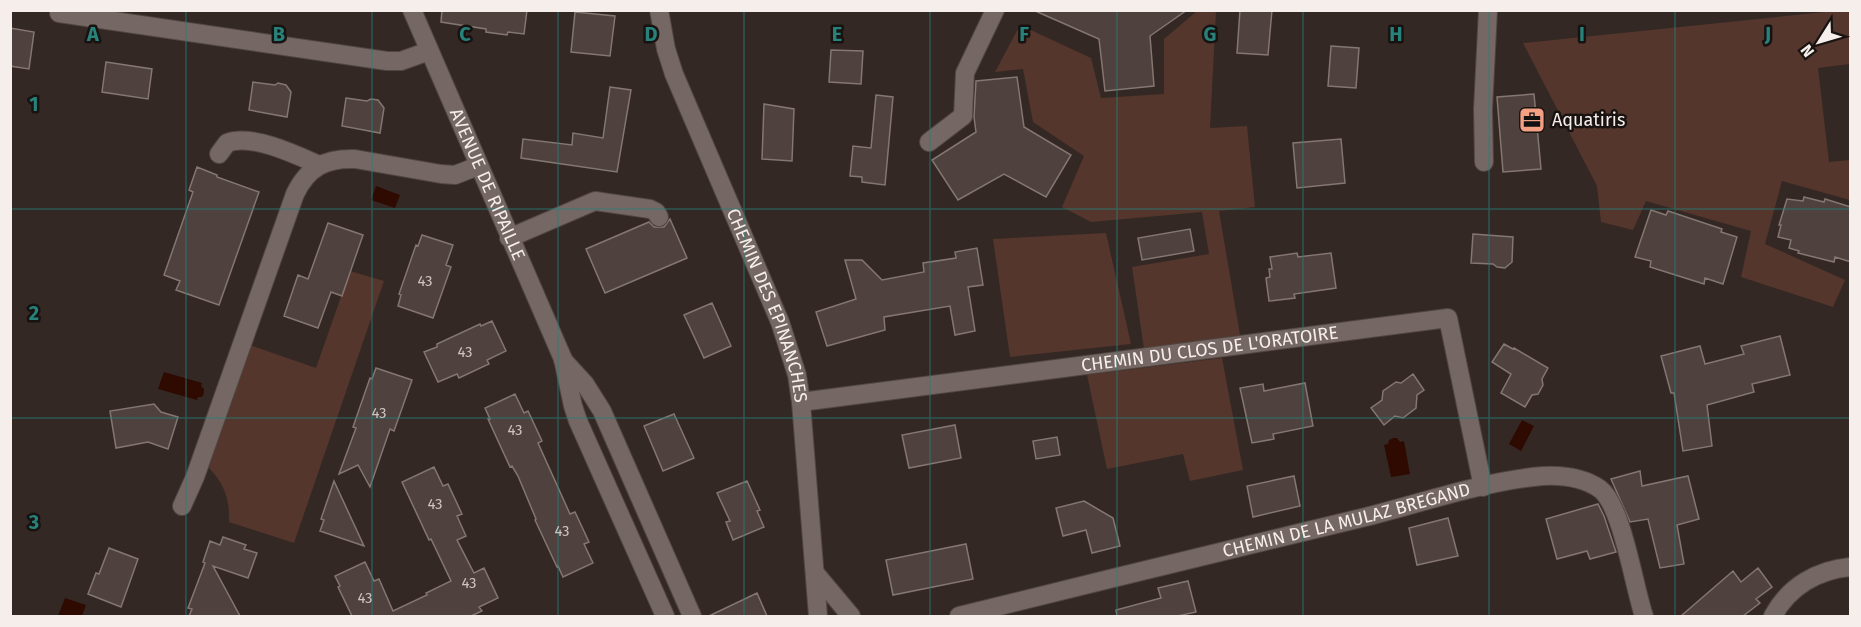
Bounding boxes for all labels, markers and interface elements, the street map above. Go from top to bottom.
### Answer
north arrow [1789,12,1849,72]
text: A [86,22,100,46]
text: B [273,22,285,46]
text: C [459,22,471,46]
text: D [644,22,658,46]
text: E [832,22,842,46]
text: F [1019,22,1029,46]
text: G [1204,22,1216,46]
text: H [1389,22,1403,46]
text: I [1579,22,1585,46]
text: J [1764,22,1771,46]
text: N [1797,41,1818,61]
text: 1 [29,92,39,116]
street label: AVENUE DE RIPAILLE [445,105,530,264]
office icon: Aquatiris [1517,105,1547,135]
place label: Aquatiris [1552,109,1625,131]
street label: CHEMIN DES EPINANCHES [722,205,812,404]
house number: 43 [417,272,433,290]
text: 2 [29,301,39,325]
street label: CHEMIN DU CLOS DE L'ORATOIRE [1080,321,1339,377]
house number: 43 [457,343,473,361]
house number: 43 [371,404,387,422]
house number: 43 [507,421,523,439]
street label: CHEMIN DE LA MULAZ BREGAND [1220,478,1472,562]
house number: 43 [427,495,443,513]
text: 3 [28,510,39,534]
house number: 43 [554,522,570,540]
house number: 43 [461,574,477,592]
house number: 43 [357,589,373,607]

